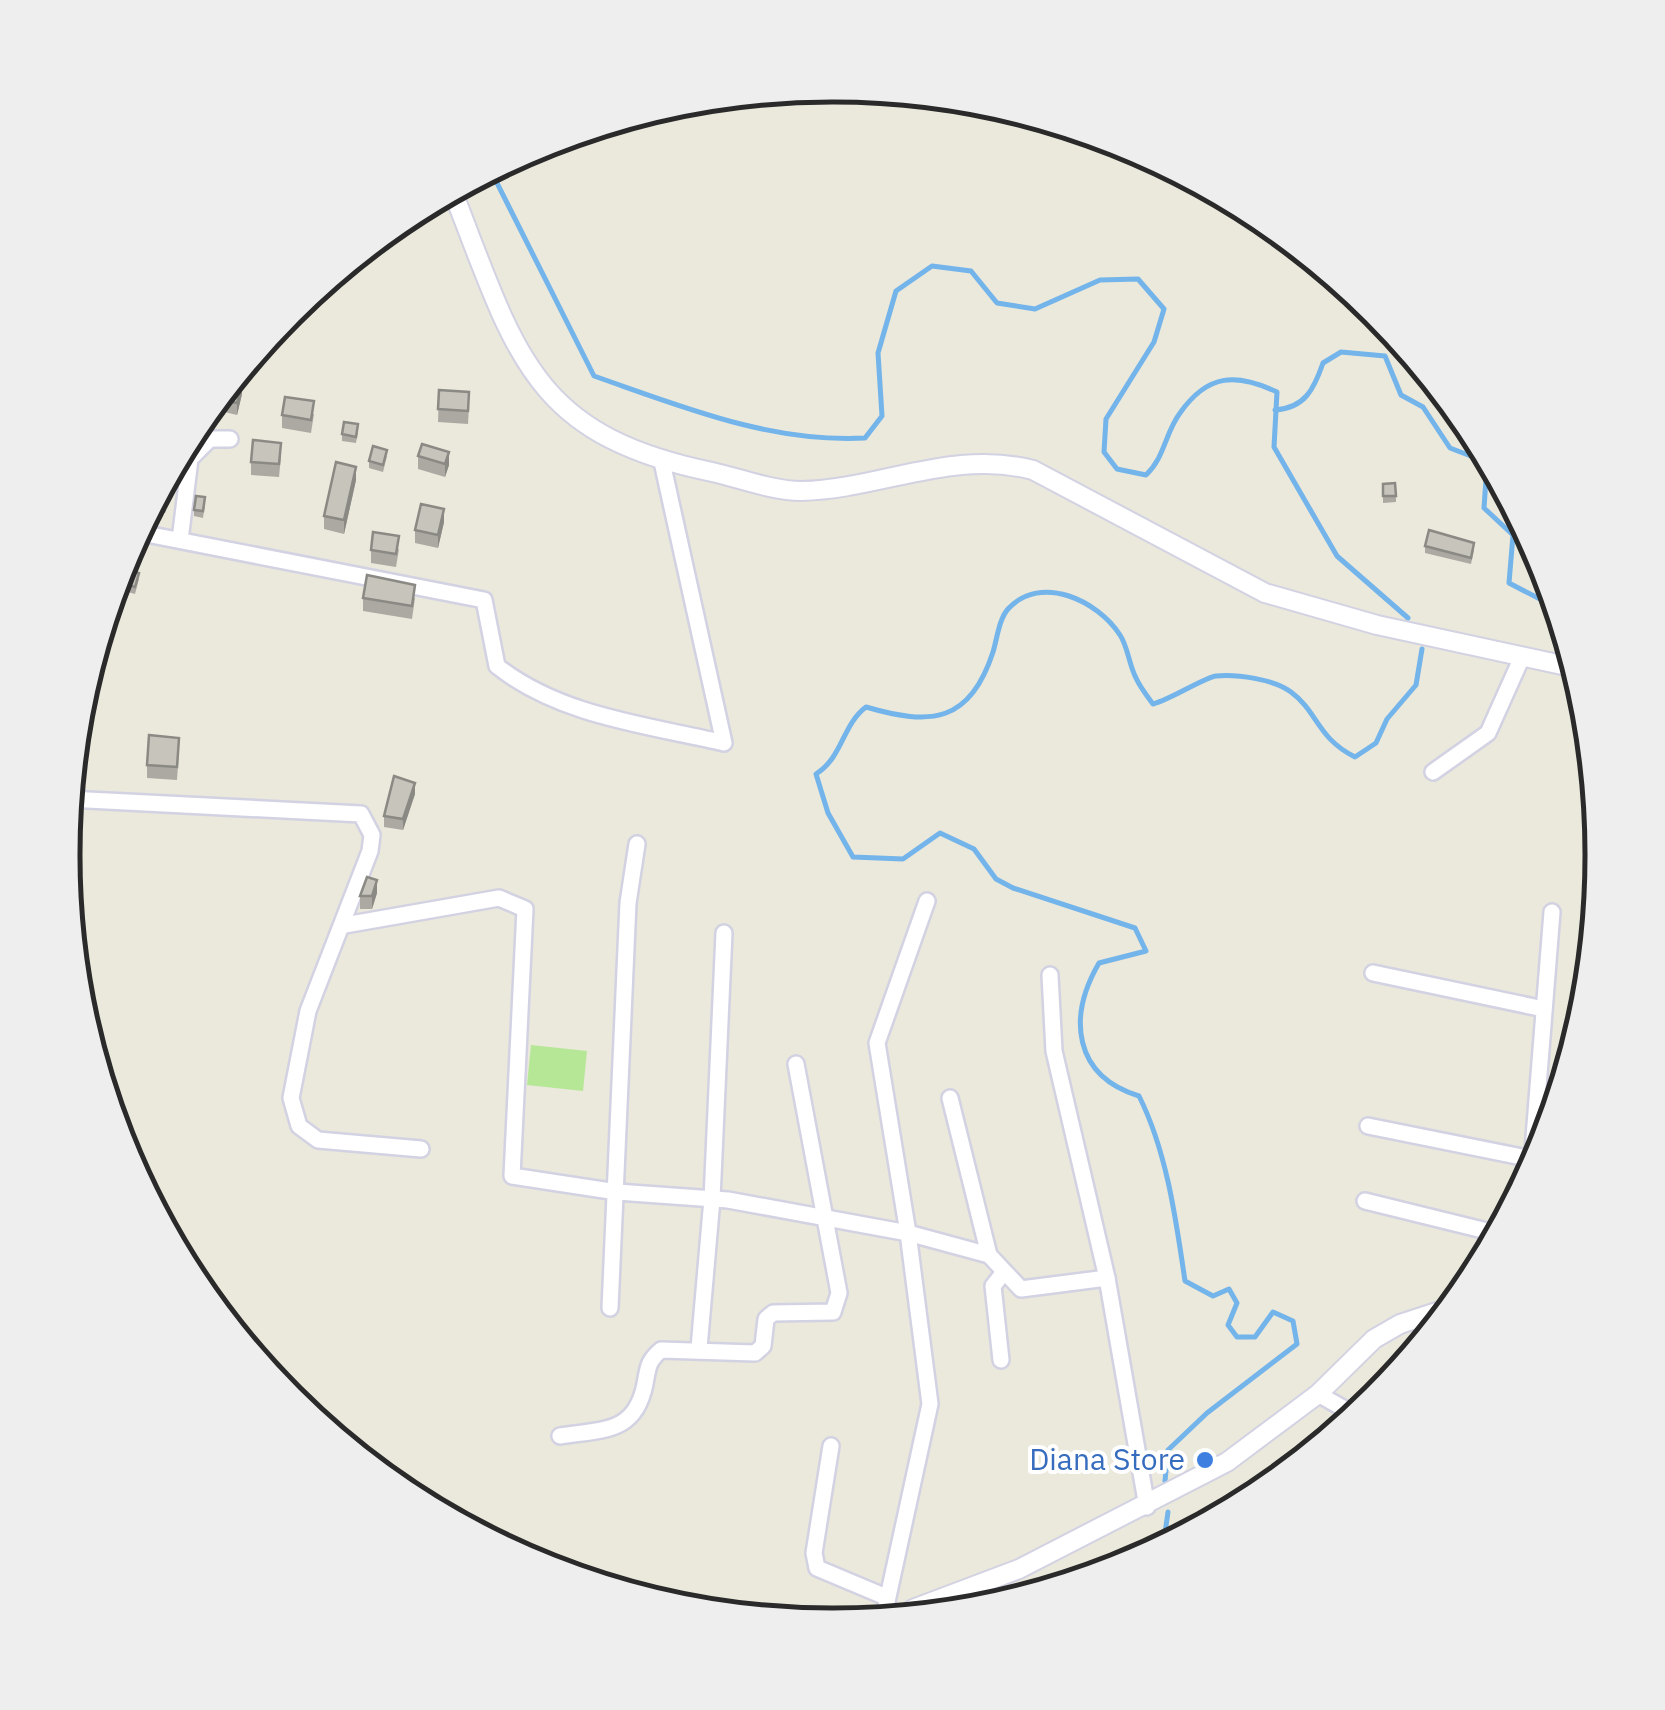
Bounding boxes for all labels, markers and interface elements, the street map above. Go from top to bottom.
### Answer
place label: Diana Store [1029,1439,1185,1478]
marker: Diana Store [1194,1449,1216,1471]

